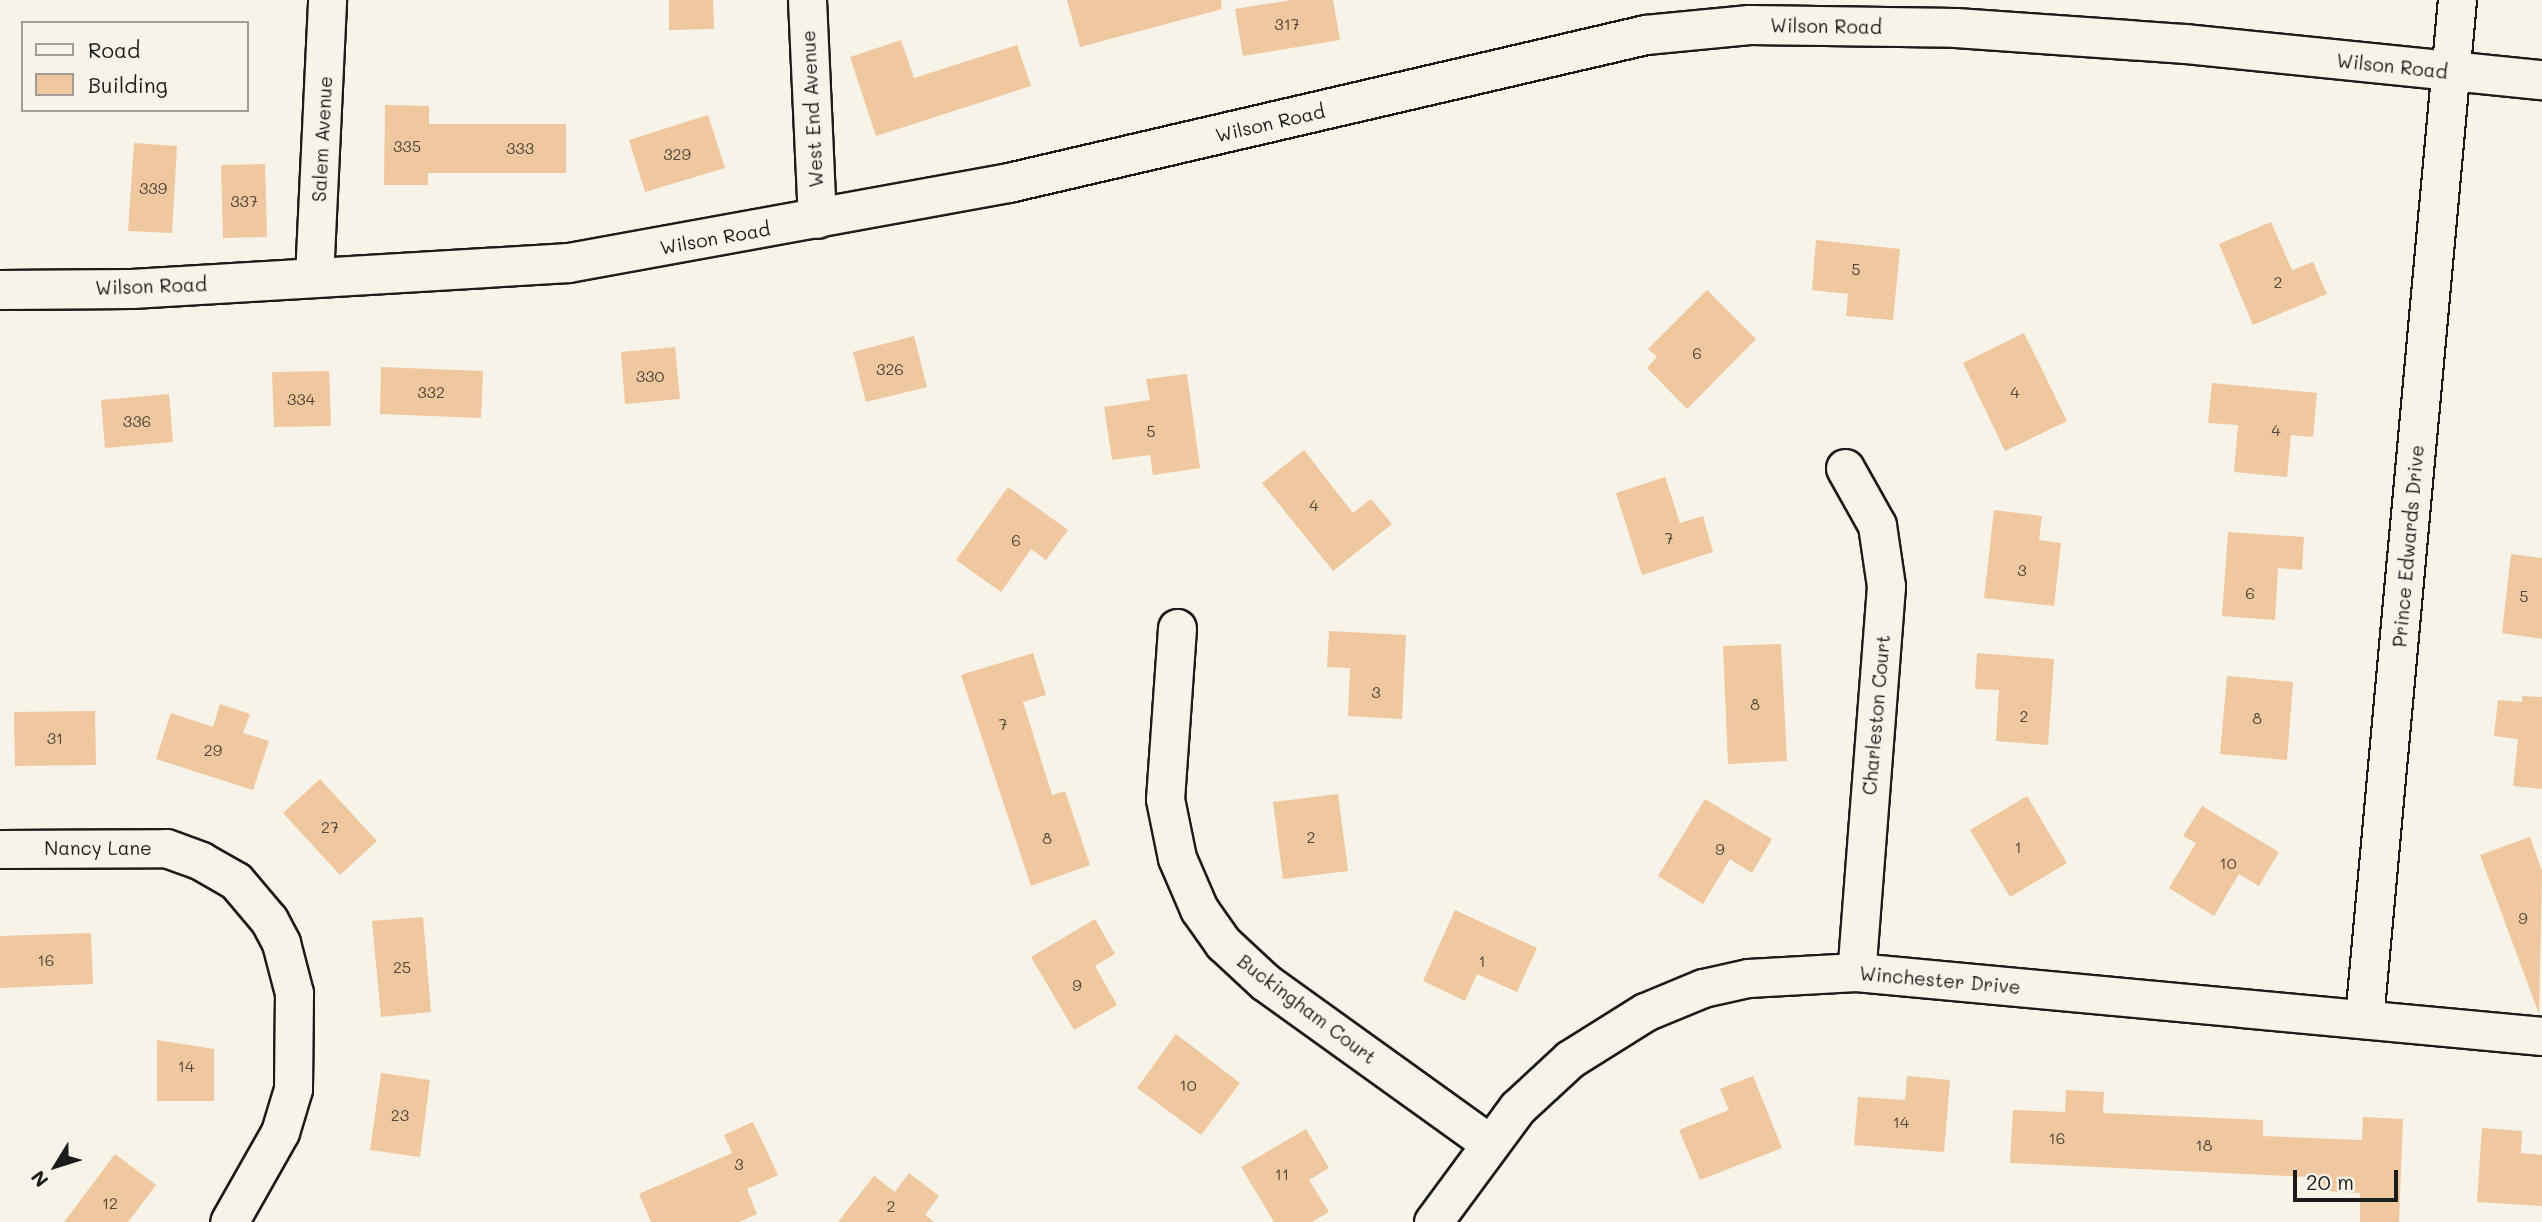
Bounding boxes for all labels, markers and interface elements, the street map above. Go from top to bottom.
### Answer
house number: 317 [1274,14,1300,34]
street label: Wilson Road [1770,14,1882,38]
legend [21,21,248,112]
street label: West End Avenue [796,30,828,188]
text: Road [88,36,140,63]
street label: Wilson Road [2335,49,2449,83]
text: Building [88,71,168,98]
street label: Salem Avenue [307,75,337,203]
street label: Wilson Road [1213,99,1327,147]
house number: 335 [393,136,421,156]
house number: 333 [506,138,534,158]
house number: 329 [663,144,691,164]
house number: 339 [139,178,167,198]
house number: 337 [230,191,258,211]
street label: Wilson Road [658,217,772,259]
house number: 5 [1851,259,1861,279]
house number: 2 [2274,272,2282,292]
street label: Wilson Road [95,273,207,299]
house number: 6 [1692,343,1702,363]
house number: 326 [876,359,904,379]
house number: 330 [636,366,664,386]
house number: 332 [417,382,445,402]
house number: 4 [2010,382,2020,402]
house number: 334 [287,389,315,409]
house number: 336 [123,411,151,431]
house number: 4 [2271,420,2281,440]
house number: 5 [1146,421,1156,441]
street label: Prince Edwards Drive [2388,444,2428,648]
house number: 4 [1309,495,1319,515]
house number: 7 [1665,528,1673,548]
house number: 6 [1011,530,1021,550]
house number: 3 [2017,560,2027,580]
house number: 6 [2245,583,2255,603]
house number: 5 [2519,586,2529,606]
street label: Charleston Court [1858,634,1894,796]
house number: 3 [1371,682,1381,702]
house number: 8 [1750,694,1760,714]
house number: 2 [2020,706,2028,726]
house number: 8 [2252,708,2262,728]
house number: 7 [999,714,1007,734]
house number: 31 [47,728,63,748]
house number: 29 [204,740,222,760]
house number: 27 [321,817,339,837]
house number: 2 [1307,827,1315,847]
house number: 8 [1042,828,1052,848]
street label: Nancy Lane [44,837,152,859]
house number: 1 [2014,837,2022,857]
house number: 9 [1715,839,1725,859]
house number: 10 [2219,853,2237,873]
house number: 9 [2518,908,2528,928]
street label: Buckingham Court [1233,949,1381,1069]
house number: 16 [38,950,54,970]
house number: 1 [1478,951,1486,971]
house number: 25 [393,957,411,977]
street label: Winchester Drive [1858,962,2022,998]
house number: 9 [1072,975,1082,995]
house number: 14 [178,1056,194,1076]
house number: 10 [1179,1075,1197,1095]
house number: 23 [391,1105,409,1125]
house number: 14 [1893,1112,1909,1132]
house number: 16 [2049,1128,2065,1148]
north arrow [21,1131,91,1201]
house number: 18 [2196,1135,2212,1155]
house number: 3 [734,1154,744,1174]
scale bar [2297,1156,2402,1200]
house number: 11 [1275,1164,1289,1184]
text: N [25,1166,53,1193]
text: 20 m [2306,1168,2354,1195]
house number: 12 [102,1193,118,1213]
house number: 2 [887,1196,895,1216]

